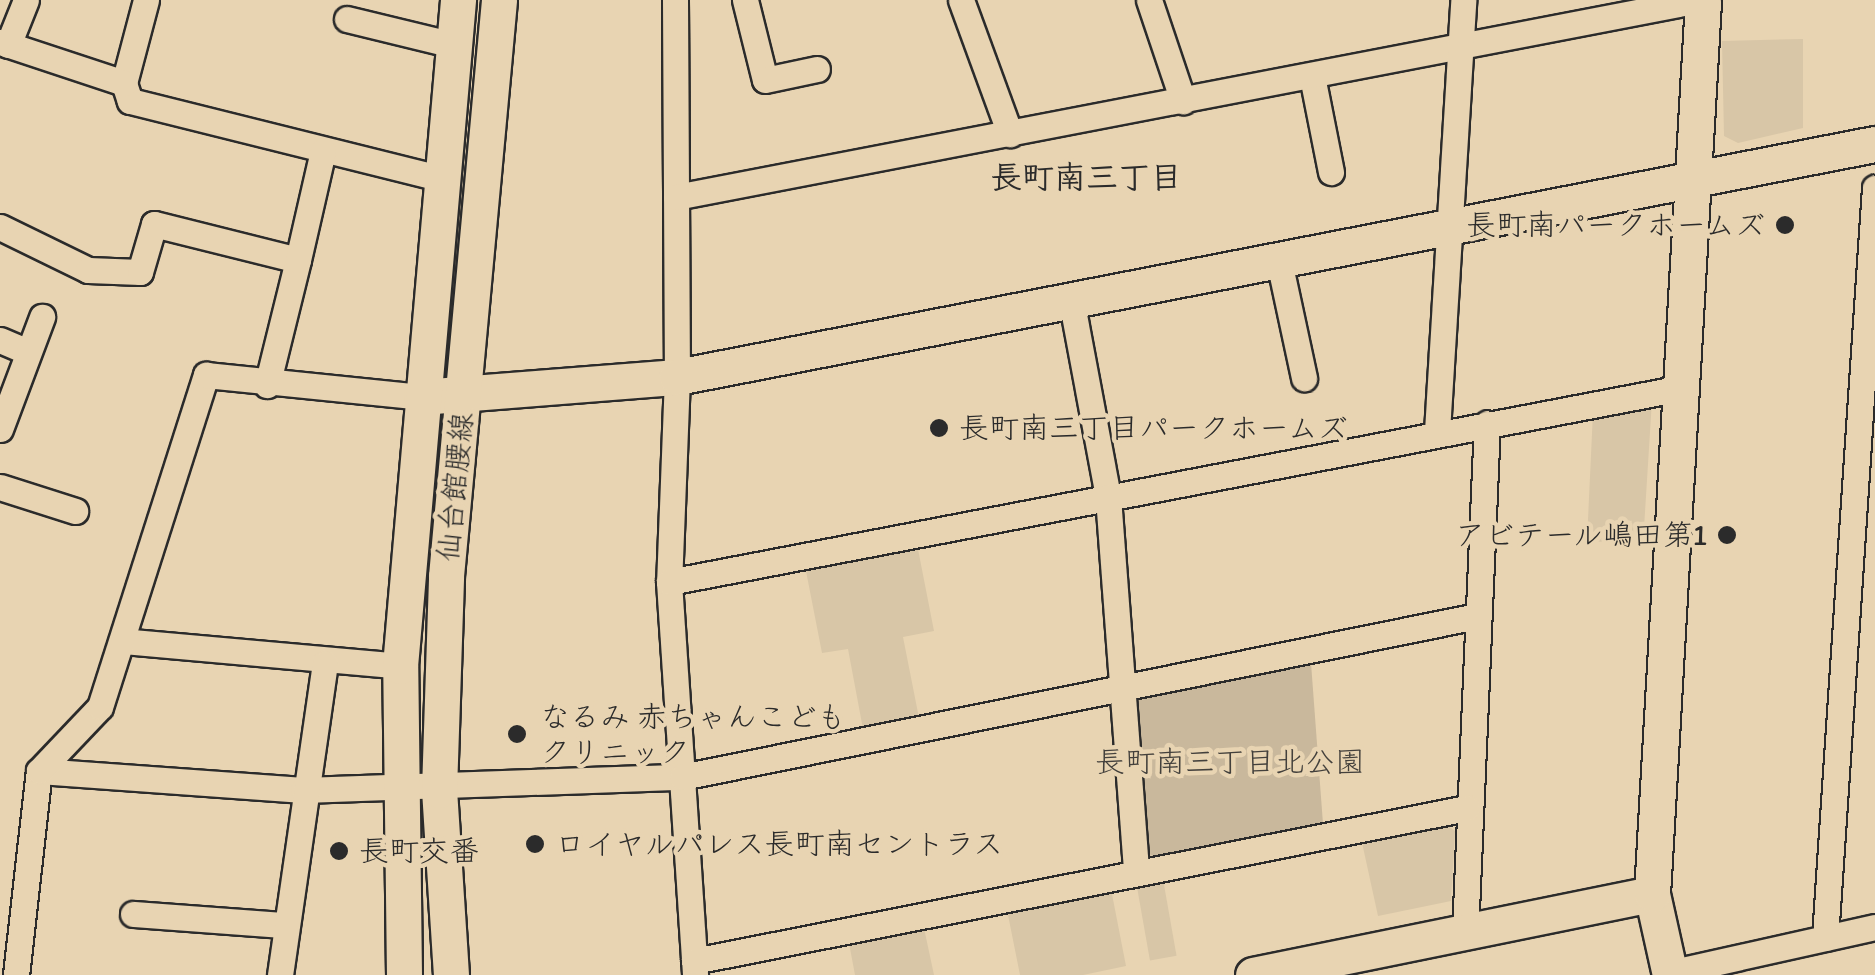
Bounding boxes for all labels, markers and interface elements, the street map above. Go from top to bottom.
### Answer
district label: 長町南三丁目 [990,158,1182,196]
place label: 長町南パークホームズ [1465,207,1765,243]
marker: 長町南パークホームズ [1774,214,1796,236]
place label: 長町南三丁目パークホームズ [959,410,1349,446]
street label: 仙台館腰線 [429,411,481,563]
marker: 長町南三丁目パークホームズ [928,417,950,439]
place label: アビテール嶋田第1 [1453,517,1707,553]
marker: アビテール嶋田第1 [1716,524,1738,546]
place label: なるみ 赤ちゃんこども クリニック [540,699,847,770]
marker: なるみ 赤ちゃんこども クリニック [504,721,530,747]
park label: 長町南三丁目北公園 [1095,744,1365,780]
place label: ロイヤルパレス長町南セントラス [555,826,1005,862]
place label: 長町交番 [359,833,479,869]
marker: ロイヤルパレス長町南セントラス [524,833,546,855]
marker: 長町交番 [328,840,350,862]

